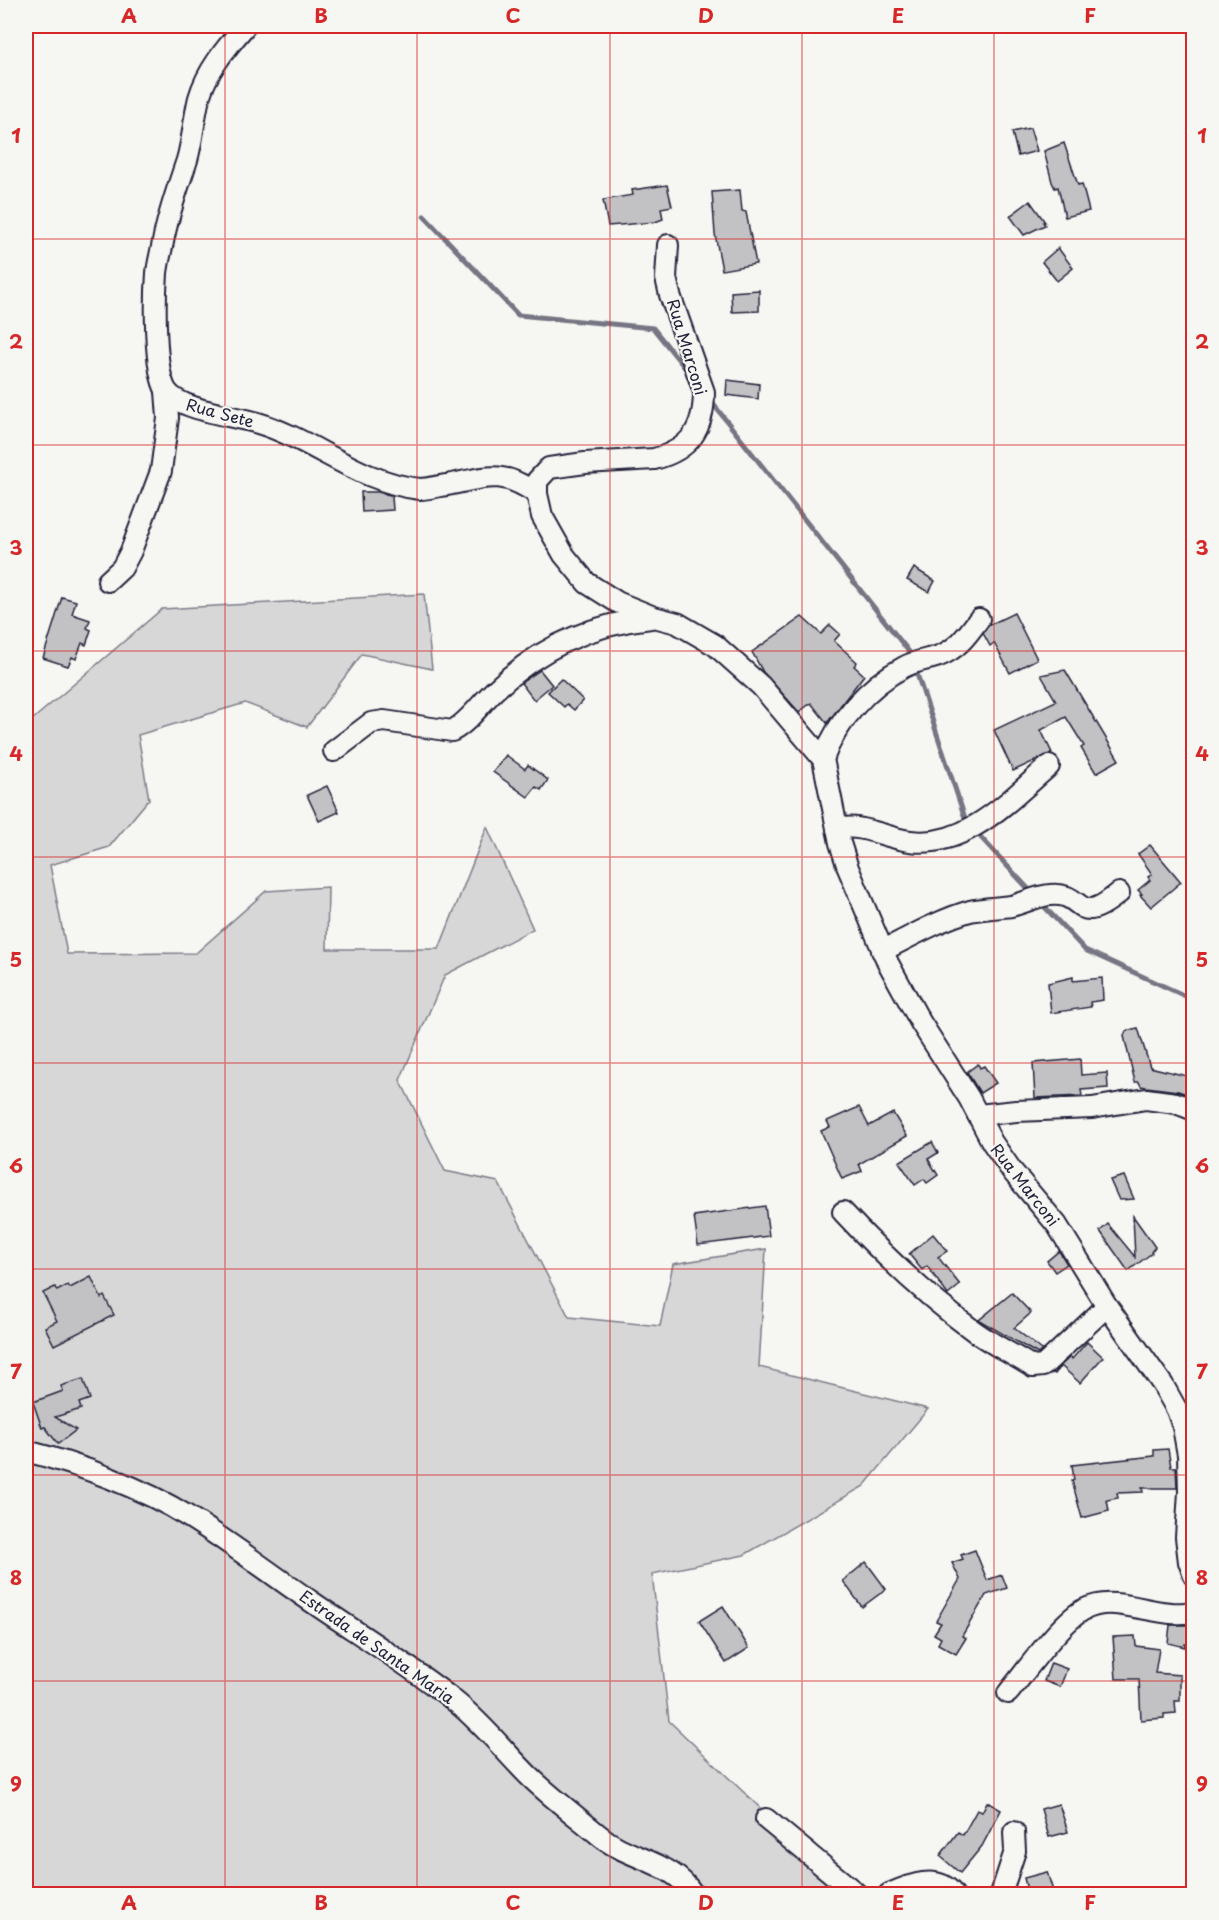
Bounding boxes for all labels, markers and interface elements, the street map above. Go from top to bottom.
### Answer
text: A [121,0,137,30]
text: B [314,0,328,30]
text: C [505,0,521,30]
text: D [698,0,714,30]
text: E [892,0,904,30]
text: F [1084,0,1096,30]
text: 1 [11,120,21,150]
text: 1 [1197,120,1207,150]
street label: Rua Marconi [662,296,714,398]
text: 2 [9,326,23,356]
text: 2 [1195,326,1209,356]
street label: Rua Sete [184,391,257,433]
text: 3 [9,532,23,562]
text: 3 [1195,532,1209,562]
text: 4 [9,738,23,768]
text: 4 [1195,738,1209,768]
text: 5 [10,944,22,974]
text: 5 [1196,944,1208,974]
street label: Rua Marconi [986,1138,1066,1231]
text: 6 [9,1150,23,1180]
text: 6 [1195,1150,1209,1180]
text: 7 [10,1356,22,1386]
text: 7 [1196,1356,1208,1386]
text: 8 [10,1562,22,1592]
text: 8 [1196,1562,1208,1592]
street label: Estrada de Santa Maria [295,1583,460,1709]
text: 9 [10,1768,22,1798]
text: 9 [1196,1768,1208,1798]
text: A [121,1887,137,1917]
text: B [314,1887,328,1917]
text: C [505,1887,521,1917]
text: D [698,1887,714,1917]
text: E [892,1887,904,1917]
text: F [1084,1887,1096,1917]

